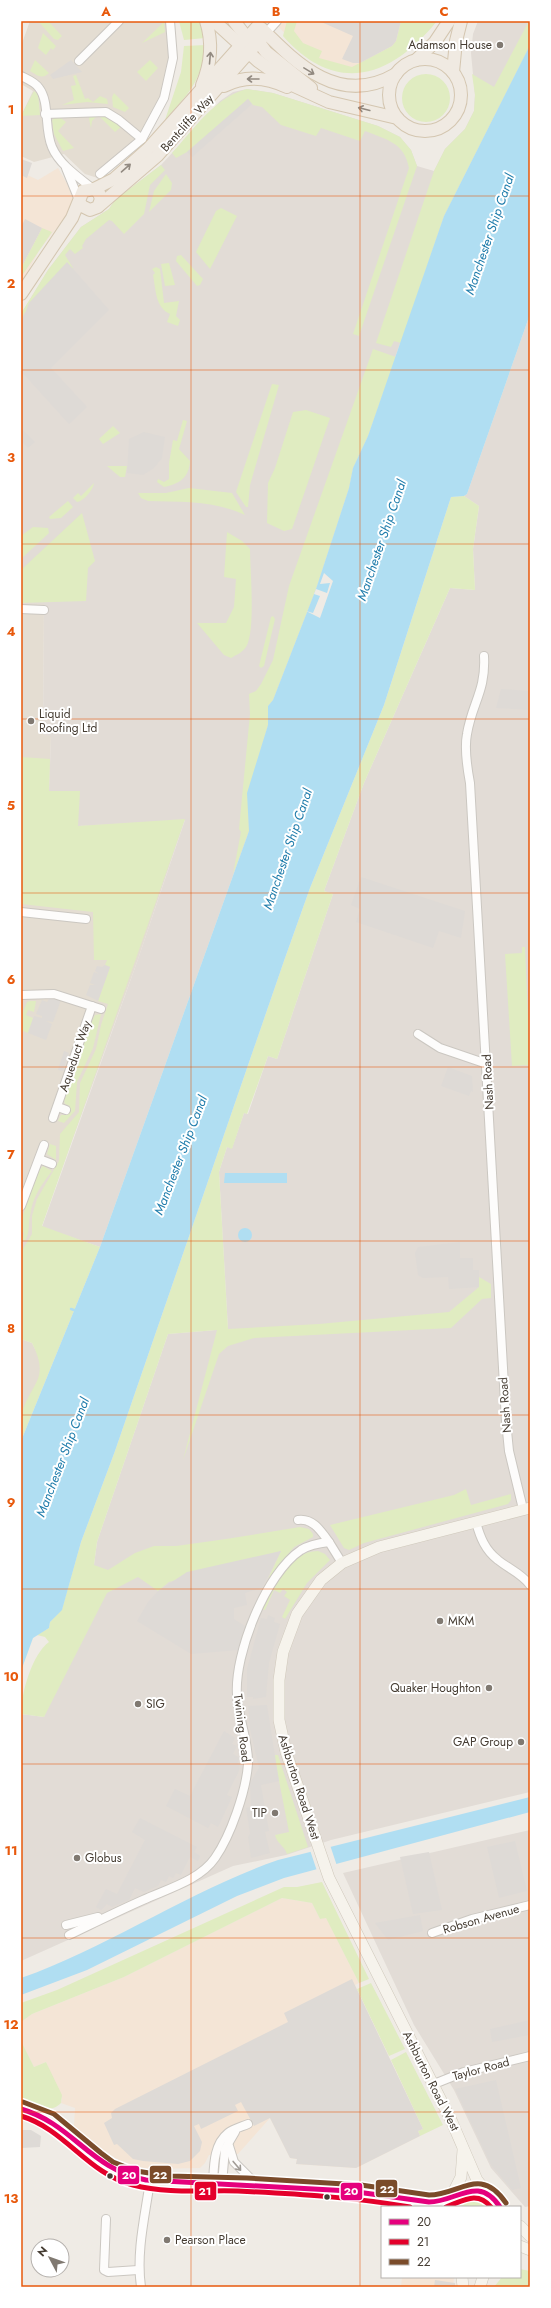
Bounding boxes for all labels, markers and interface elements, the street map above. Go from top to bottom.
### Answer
text: A [100,2,111,21]
text: B [272,2,281,21]
text: C [439,2,449,21]
place label: Adamson House [408,36,492,54]
marker: Adamson House [495,40,505,50]
one-way arrow [207,52,214,65]
one-way arrow [303,67,314,75]
one-way arrow [247,75,260,83]
street label: Bentcliffe Way [156,90,218,156]
text: 1 [8,100,14,119]
one-way arrow [357,105,370,112]
one-way arrow [121,164,131,173]
water label: Manchester Ship Canal [460,170,519,297]
text: 2 [7,274,15,293]
text: 3 [7,448,15,467]
water label: Manchester Ship Canal [352,476,411,603]
text: 4 [6,622,16,641]
place label: Liquid Roofing Ltd [39,705,97,737]
marker: Liquid Roofing Ltd [26,716,36,726]
water label: Manchester Ship Canal [258,785,317,912]
text: 5 [7,796,15,815]
text: 6 [7,970,16,989]
street label: Aqueduct Way [54,1017,96,1094]
street label: Nash Road [478,1054,498,1110]
water label: Manchester Ship Canal [149,1092,212,1218]
text: 7 [7,1145,15,1164]
text: 8 [7,1319,15,1338]
street label: Nash Road [494,1377,516,1433]
water label: Manchester Ship Canal [31,1394,94,1520]
text: 9 [7,1493,16,1512]
place label: MKM [448,1612,475,1630]
marker: MKM [435,1616,445,1626]
text: 10 [3,1667,19,1686]
place label: Quaker Houghton [390,1679,481,1697]
marker: Quaker Houghton [484,1683,494,1693]
street label: Twining Road [229,1693,255,1763]
place label: SIG [146,1695,165,1713]
marker: SIG [133,1699,143,1709]
street label: Ashburton Road West [273,1732,325,1842]
place label: GAP Group [453,1733,513,1751]
marker: GAP Group [516,1737,526,1747]
place label: TIP [252,1804,267,1822]
marker: TIP [270,1808,280,1818]
text: 11 [4,1841,18,1860]
place label: Globus [85,1849,122,1867]
marker: Globus [72,1853,82,1863]
street label: Robson Avenue [441,1899,521,1939]
text: 12 [3,2015,19,2034]
street label: Ashburton Road West [398,2028,464,2134]
street label: Taylor Road [451,2053,511,2085]
one-way arrow [233,2160,241,2171]
line badge: 20 [117,2165,140,2185]
line badge: 22 [149,2165,172,2184]
text: 20 [122,2167,136,2183]
text: 22 [153,2167,167,2183]
unlabelled marker [105,2171,115,2181]
line badge: 22 [375,2179,398,2198]
line badge: 21 [194,2181,217,2201]
text: 22 [380,2181,394,2197]
line badge: 20 [340,2182,363,2201]
text: 21 [199,2183,211,2199]
text: 20 [344,2183,358,2199]
text: 13 [4,2189,18,2208]
unlabelled marker [322,2192,332,2202]
legend [381,2206,521,2278]
text: 20 [417,2213,431,2231]
place label: Pearson Place [175,2231,246,2249]
text: 21 [417,2233,429,2251]
marker: Pearson Place [162,2235,172,2245]
north arrow [30,2238,70,2278]
text: N [34,2243,51,2260]
text: 22 [417,2253,431,2271]

